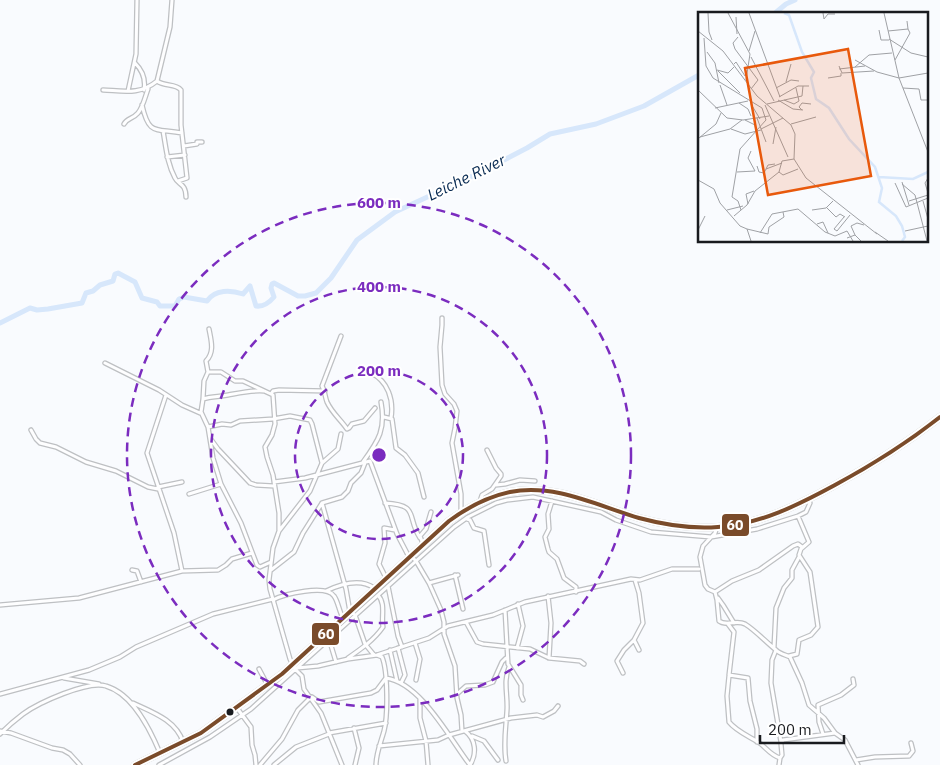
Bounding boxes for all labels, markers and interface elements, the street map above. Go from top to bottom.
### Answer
inset map [698,12,928,242]
water label: Leiche River [424,149,509,205]
text: 600 m [357,193,401,212]
text: 400 m [357,277,401,296]
text: 200 m [357,361,401,380]
centre of rings [370,446,388,464]
line badge: 60 [721,513,750,537]
text: 60 [727,516,743,534]
line badge: 60 [311,622,340,646]
text: 60 [318,625,334,643]
unlabelled marker [225,707,235,717]
scale bar [760,712,844,744]
text: 200 m [768,720,812,739]

